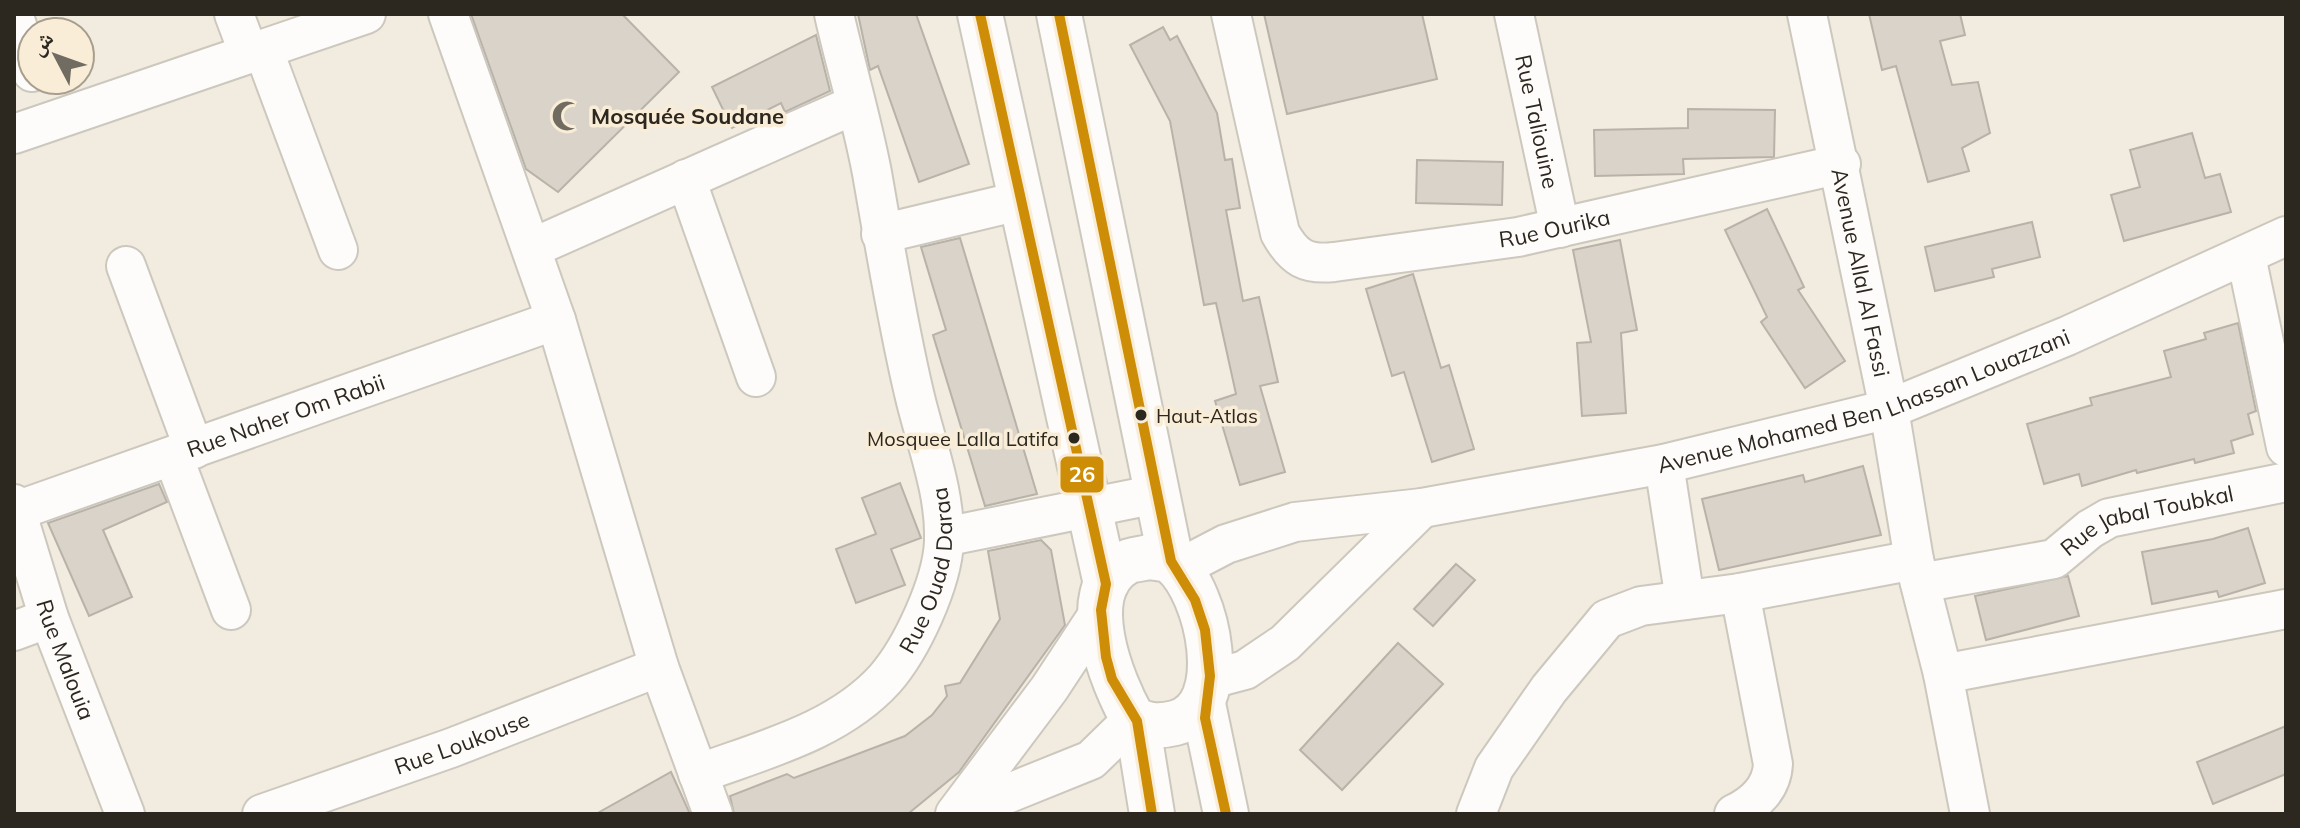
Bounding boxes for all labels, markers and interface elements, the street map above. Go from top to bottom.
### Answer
north arrow [16,16,96,96]
text: ش [23,25,59,61]
street label: Rue Taliouine [1509,52,1565,191]
mosque icon: Mosquée Soudane [550,99,584,133]
place label: Mosquée Soudane [591,102,784,130]
street label: Avenue Allal Al Fassi [1825,166,1896,379]
street label: Rue Ourika [1497,203,1613,253]
street label: Avenue Mohamed Ben Lhassan Louazzani [1655,322,2074,479]
street label: Rue Naher Om Rabii [183,368,388,464]
place label: Haut-Atlas [1156,403,1258,428]
marker: Haut-Atlas [1133,407,1149,423]
place label: Mosquee Lalla Latifa [867,426,1059,451]
marker: Mosquee Lalla Latifa [1066,430,1082,446]
line badge: 26 [1059,455,1105,494]
text: 26 [1069,460,1095,488]
street label: Rue Jabal Toubkal [2054,479,2236,562]
street label: Rue Ouad Daraa [893,485,958,658]
street label: Rue Malouia [30,596,101,724]
street label: Rue Loukouse [390,705,533,781]

